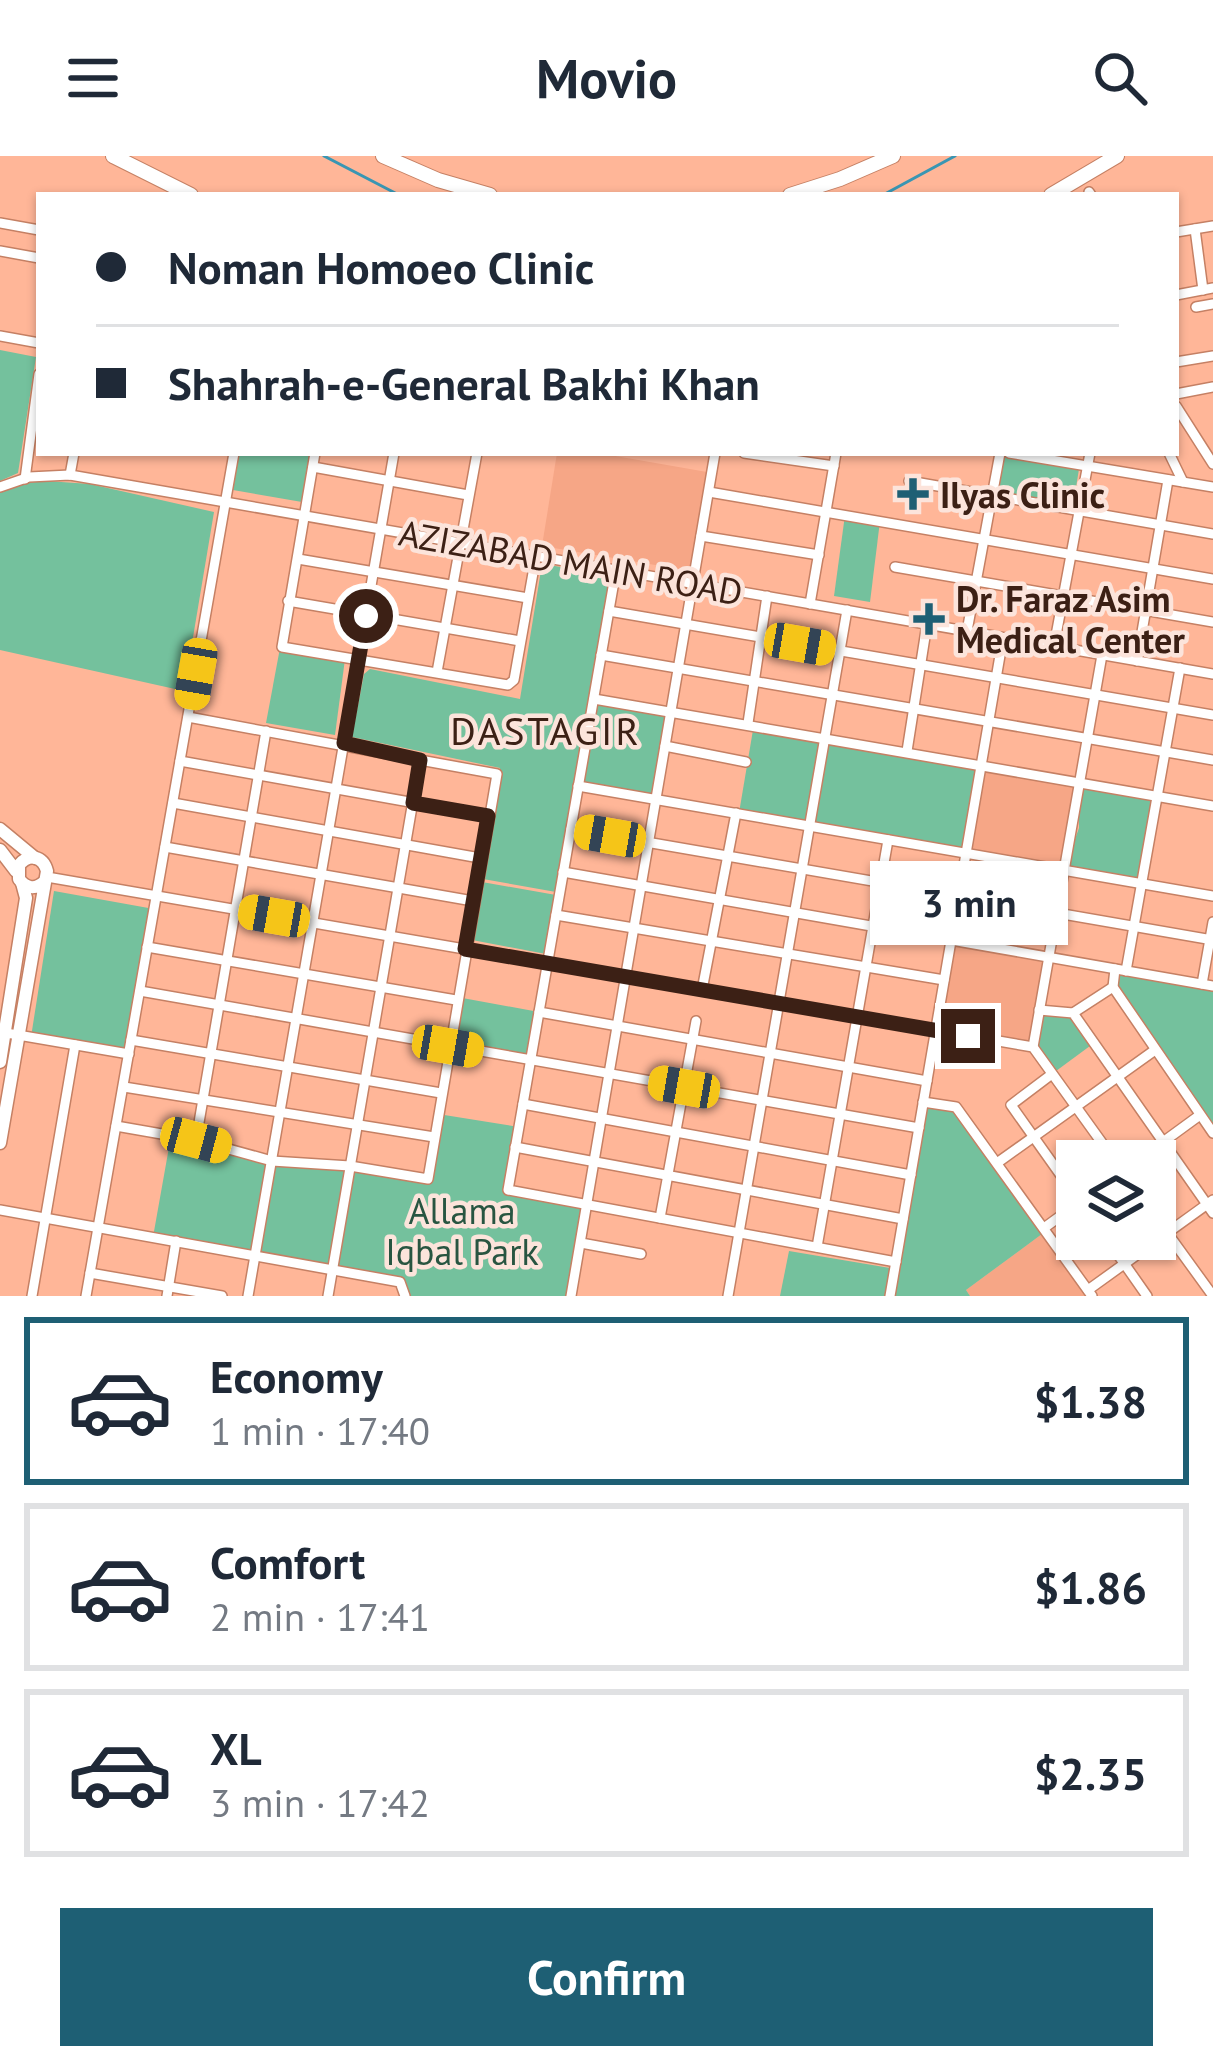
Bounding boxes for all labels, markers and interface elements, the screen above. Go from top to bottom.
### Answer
text: Movio [536,43,677,113]
icon: menu [60,45,126,111]
icon: search [1087,45,1153,111]
text: Noman Homoeo Clinic [168,238,594,296]
text: Shahrah-e-General Bakhi Khan [168,354,760,412]
place label: Ilyas Clinic [940,471,1105,518]
marker: Ilyas Clinic [897,478,929,510]
street label: AZIZABAD MAIN ROAD [396,509,746,615]
place label: Dr. Faraz Asim Medical Center [956,575,1185,663]
route start [339,589,393,643]
marker: Dr. Faraz Asim Medical Center [913,603,945,635]
car [761,620,839,668]
car [172,635,220,713]
district label: DASTAGIR [450,705,642,756]
car [571,812,649,860]
callout: 3 min [869,862,1067,946]
text: 3 min [921,877,1017,928]
car [235,892,313,940]
route end [941,1009,995,1063]
car [409,1022,487,1070]
car [645,1063,723,1111]
car [157,1113,235,1167]
map controls [1056,1140,1176,1260]
button: layers [1056,1140,1176,1260]
park label: Allama Iqbal Park [385,1187,539,1275]
icon: car [66,1347,174,1455]
text: Economy [210,1347,383,1405]
text: $1.38 [1034,1372,1147,1430]
text: 1 min · 17:40 [210,1405,430,1456]
icon: car [66,1533,174,1641]
text: Comfort [210,1533,365,1591]
text: $1.86 [1034,1558,1147,1616]
text: 2 min · 17:41 [210,1591,430,1642]
icon: car [66,1719,174,1827]
text: XL [210,1719,262,1777]
text: $2.35 [1034,1744,1147,1802]
text: 3 min · 17:42 [210,1777,430,1828]
button: Confirm [60,1908,1153,2046]

